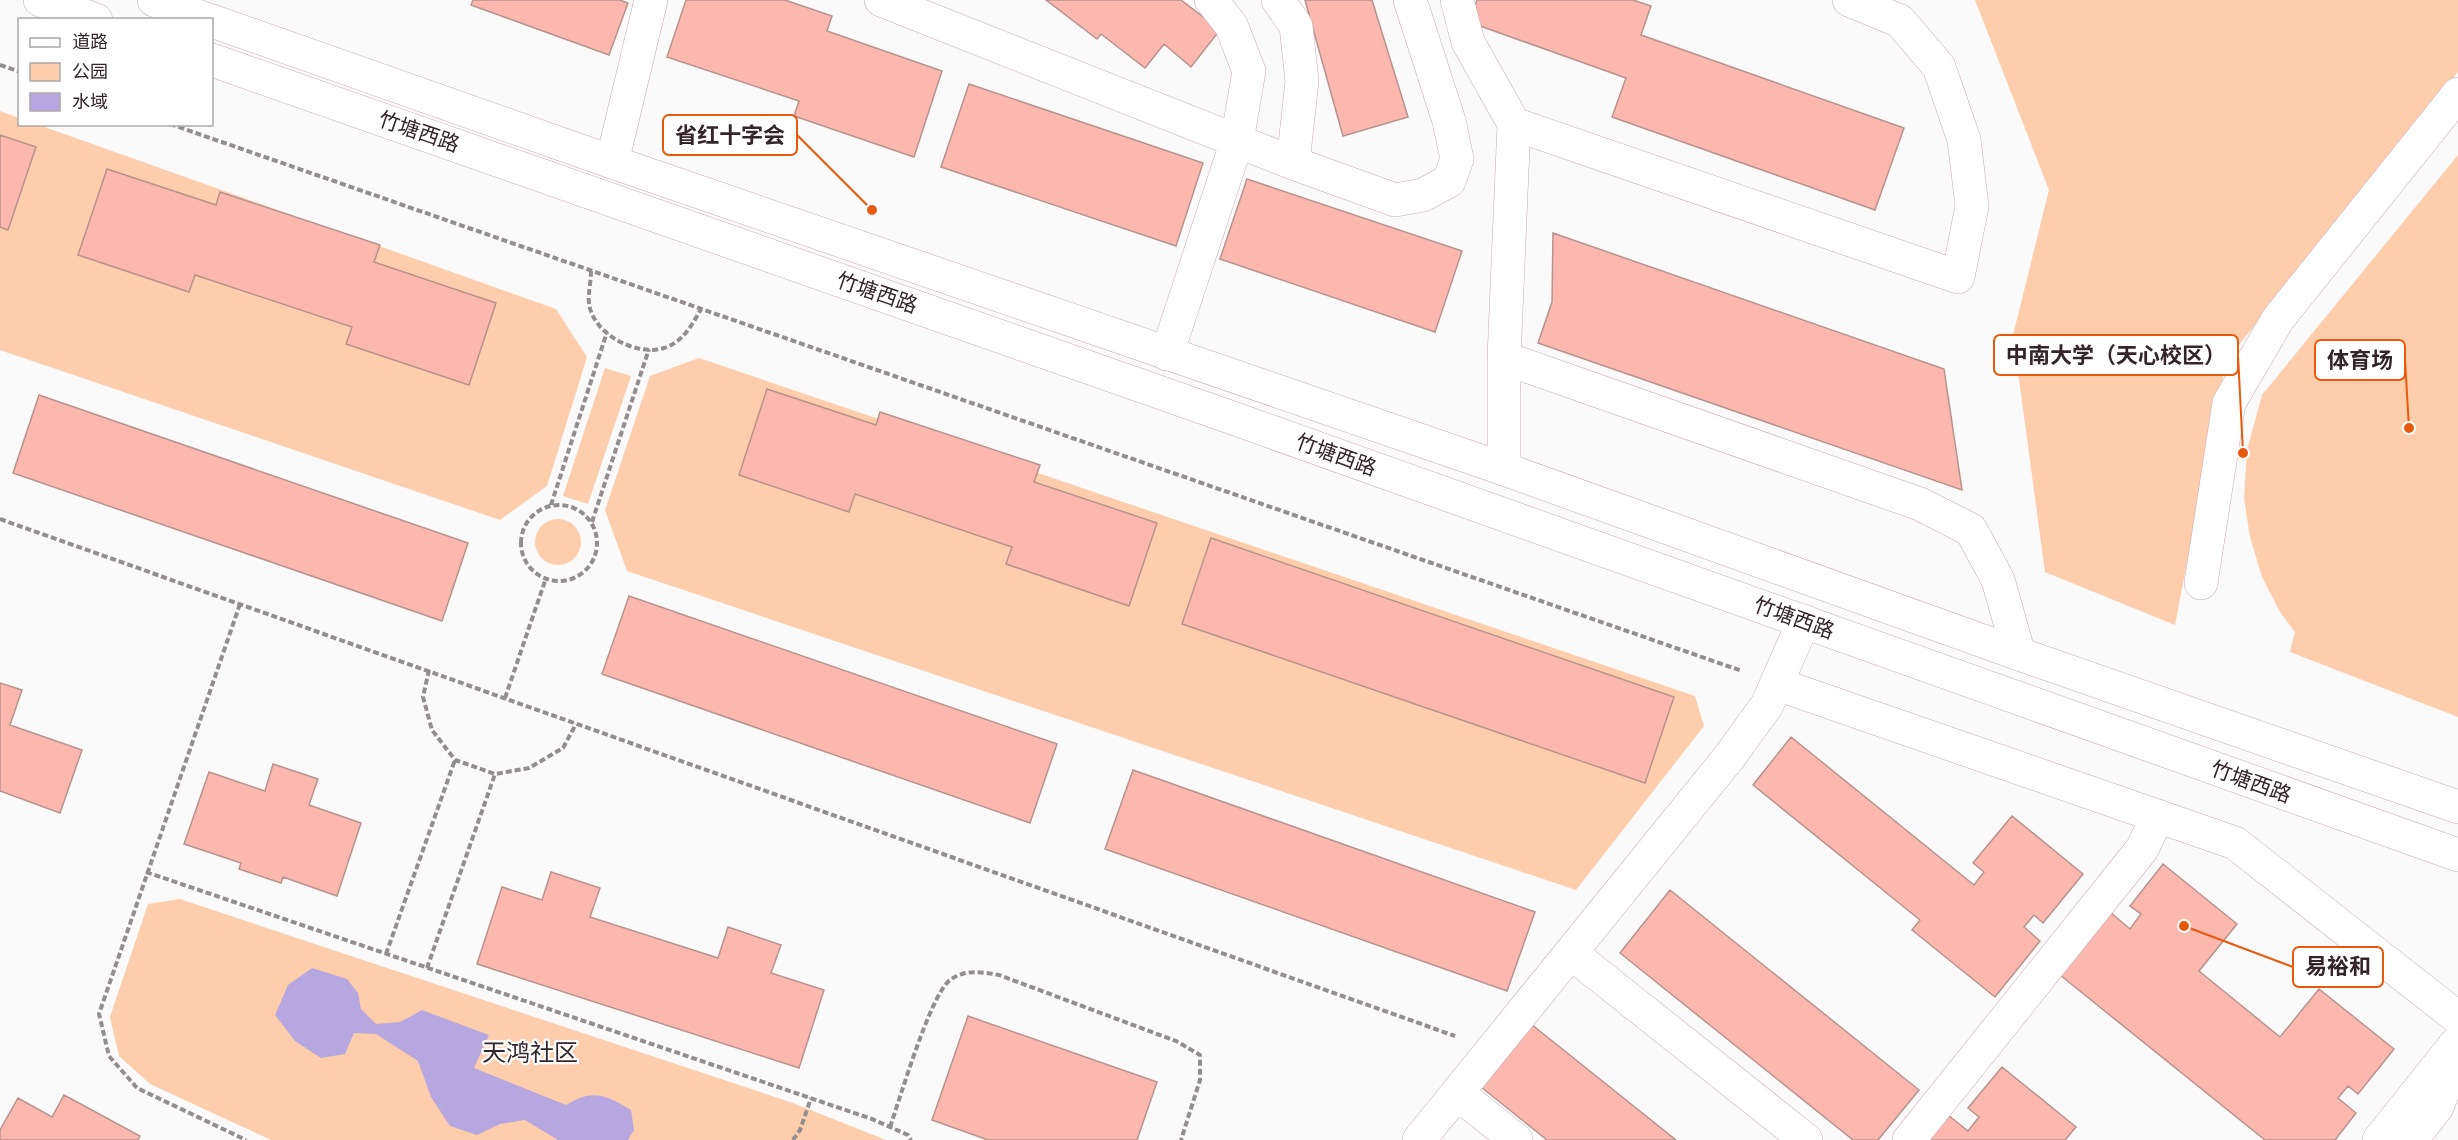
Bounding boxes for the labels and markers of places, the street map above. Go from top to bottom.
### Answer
callout: 省红十字会 [663,115,797,155]
callout: 中南大学（天心校区） [1994,335,2238,375]
callout: 体育场 [2315,340,2405,380]
callout: 易裕和 [2293,947,2383,987]

